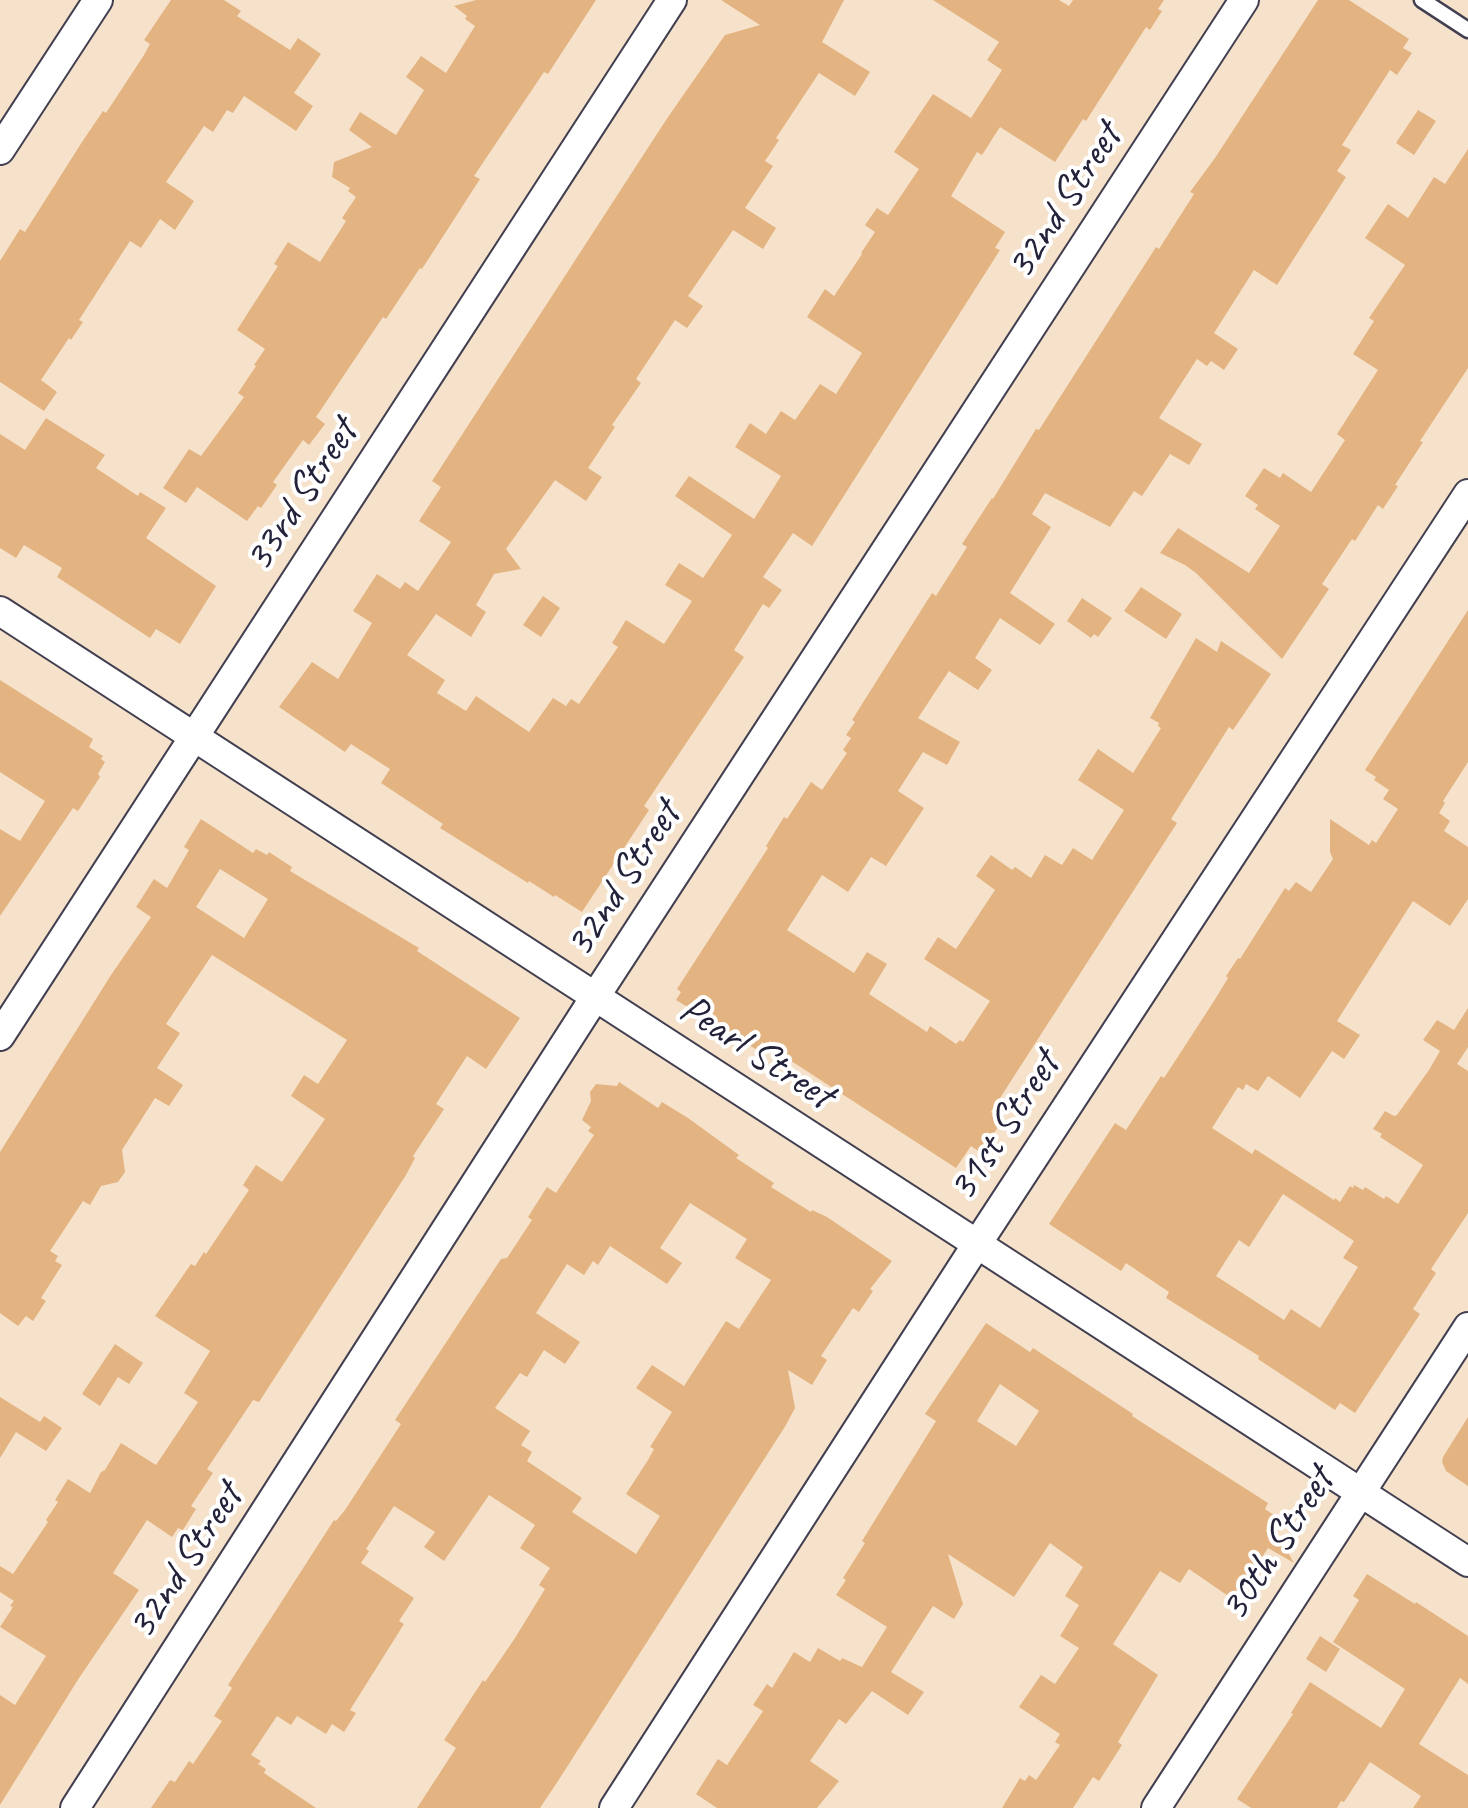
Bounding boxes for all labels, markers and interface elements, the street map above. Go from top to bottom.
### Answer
street label: 32nd Street [996,115,1134,289]
street label: 33rd Street [234,411,370,581]
street label: 32nd Street [555,793,693,967]
street label: Pearl Street [670,985,842,1121]
street label: 31st Street [938,1043,1072,1211]
street label: 30th Street [1210,1459,1346,1631]
street label: 32nd Street [117,1475,255,1649]

